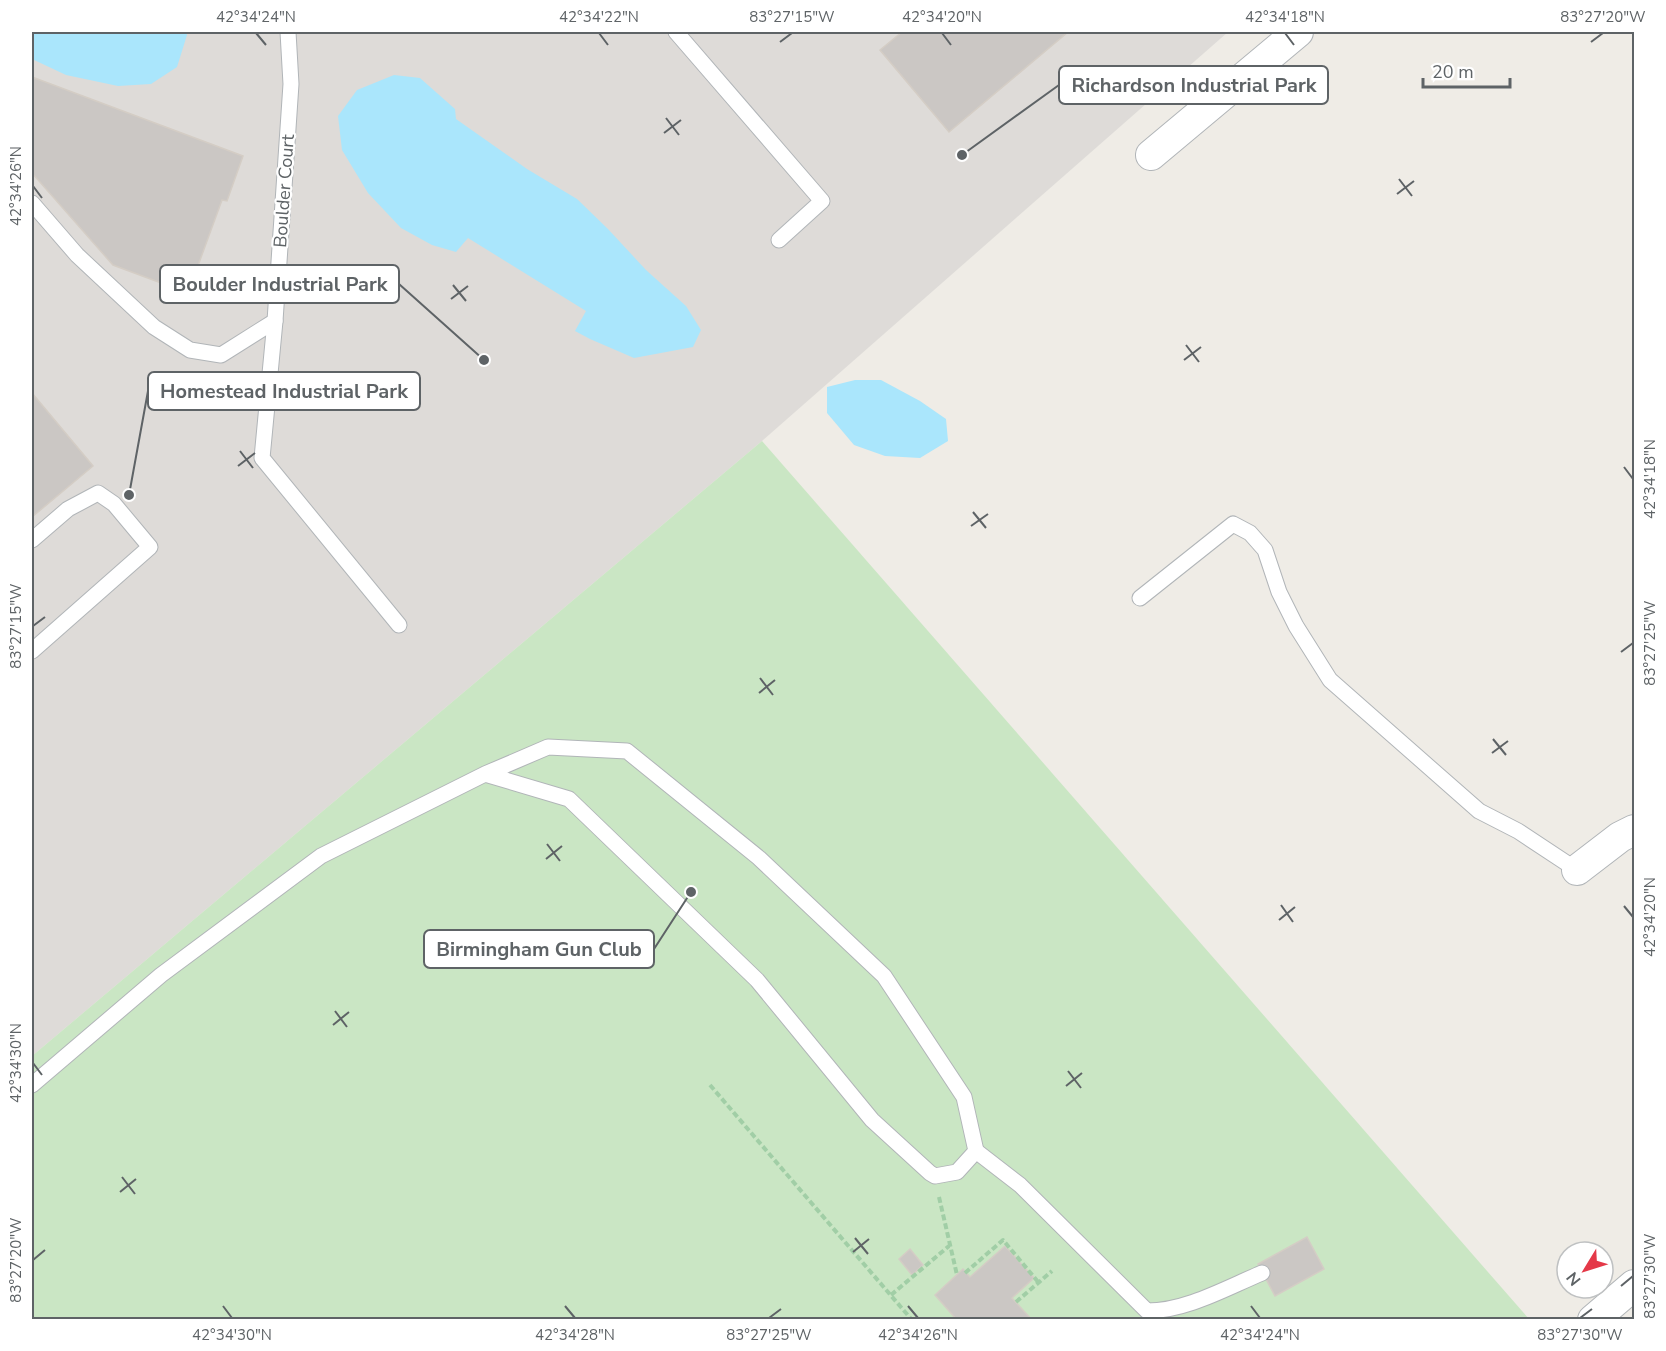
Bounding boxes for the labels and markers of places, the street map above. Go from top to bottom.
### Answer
callout: Richardson Industrial Park [1059,66,1328,104]
callout: Boulder Industrial Park [160,265,399,303]
callout: Homestead Industrial Park [148,372,420,410]
callout: Birmingham Gun Club [424,930,654,968]

